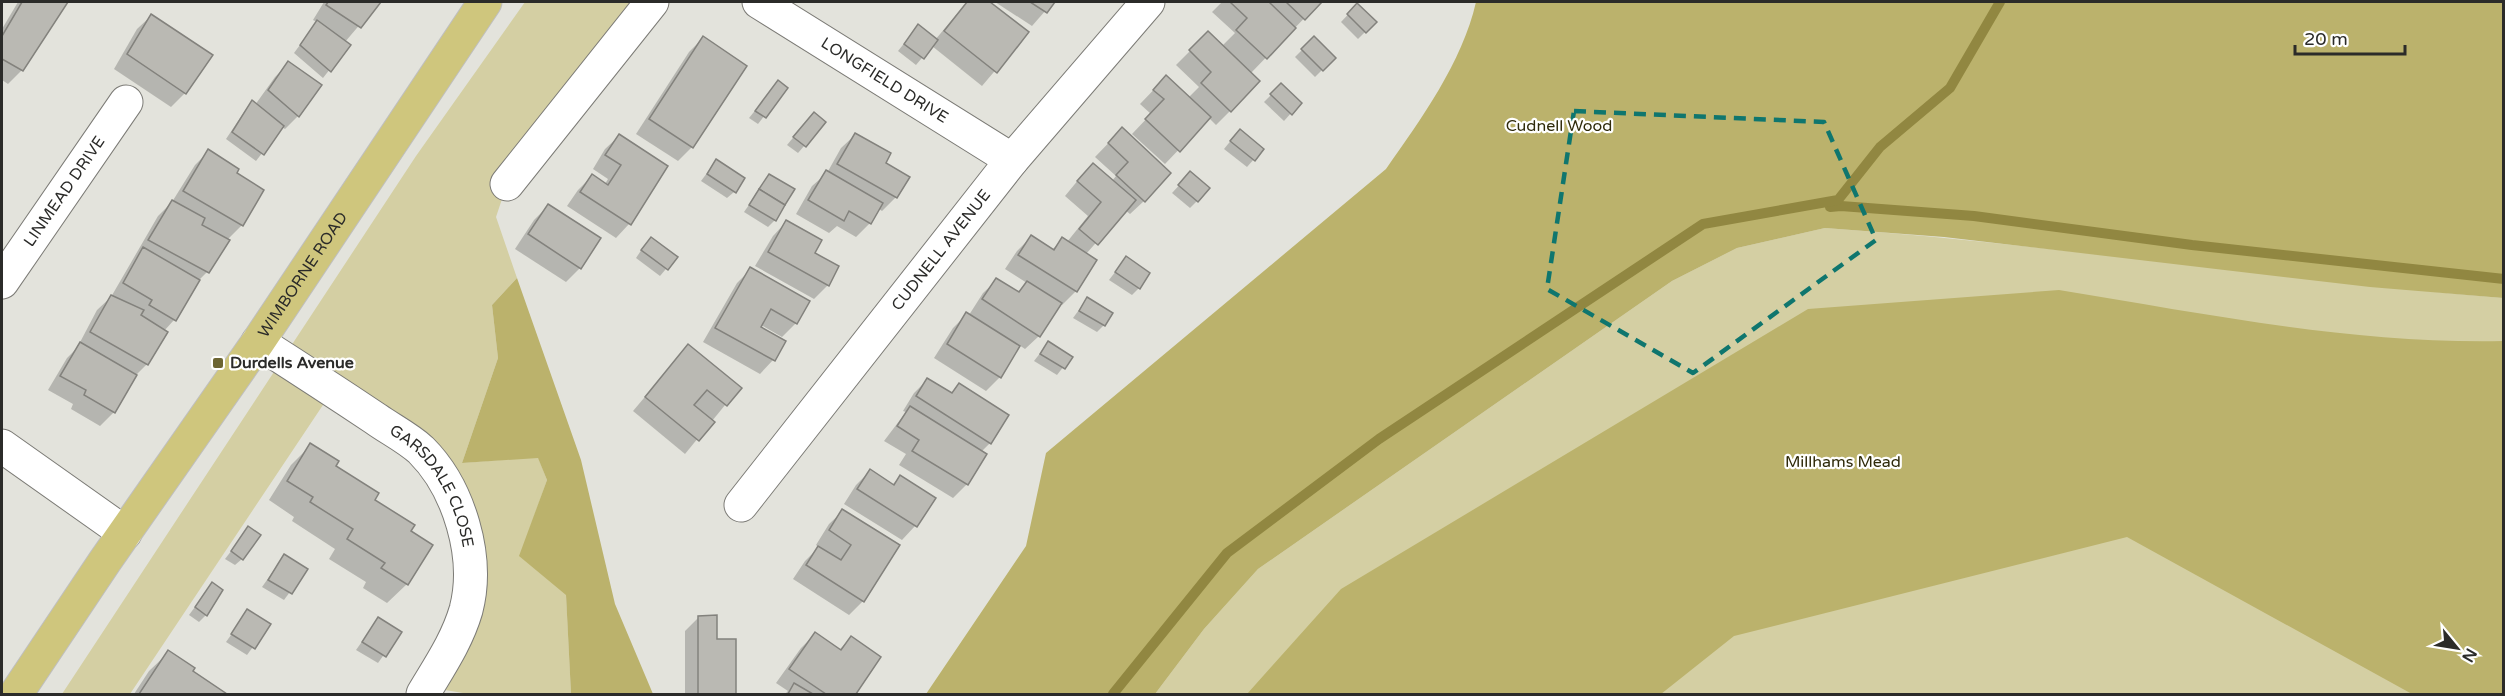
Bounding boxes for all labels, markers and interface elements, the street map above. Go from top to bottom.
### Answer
scale bar [2295,18,2404,56]
text: 20 m [2304,28,2348,50]
street label: LONGFIELD DRIVE [817,33,952,128]
park label: Cudnell Wood [1506,116,1612,136]
street label: LINMEAD DRIVE [19,132,109,251]
street label: CUDNELL AVENUE [887,186,995,315]
street label: WIMBORNE ROAD [254,208,352,342]
place label: Durdells Avenue [230,353,354,373]
marker: Durdells Avenue [211,356,225,370]
street label: GARSDALE CLOSE [386,420,478,549]
park label: Millhams Mead [1785,452,1901,472]
north arrow [2427,618,2487,678]
text: N [2457,644,2481,666]

